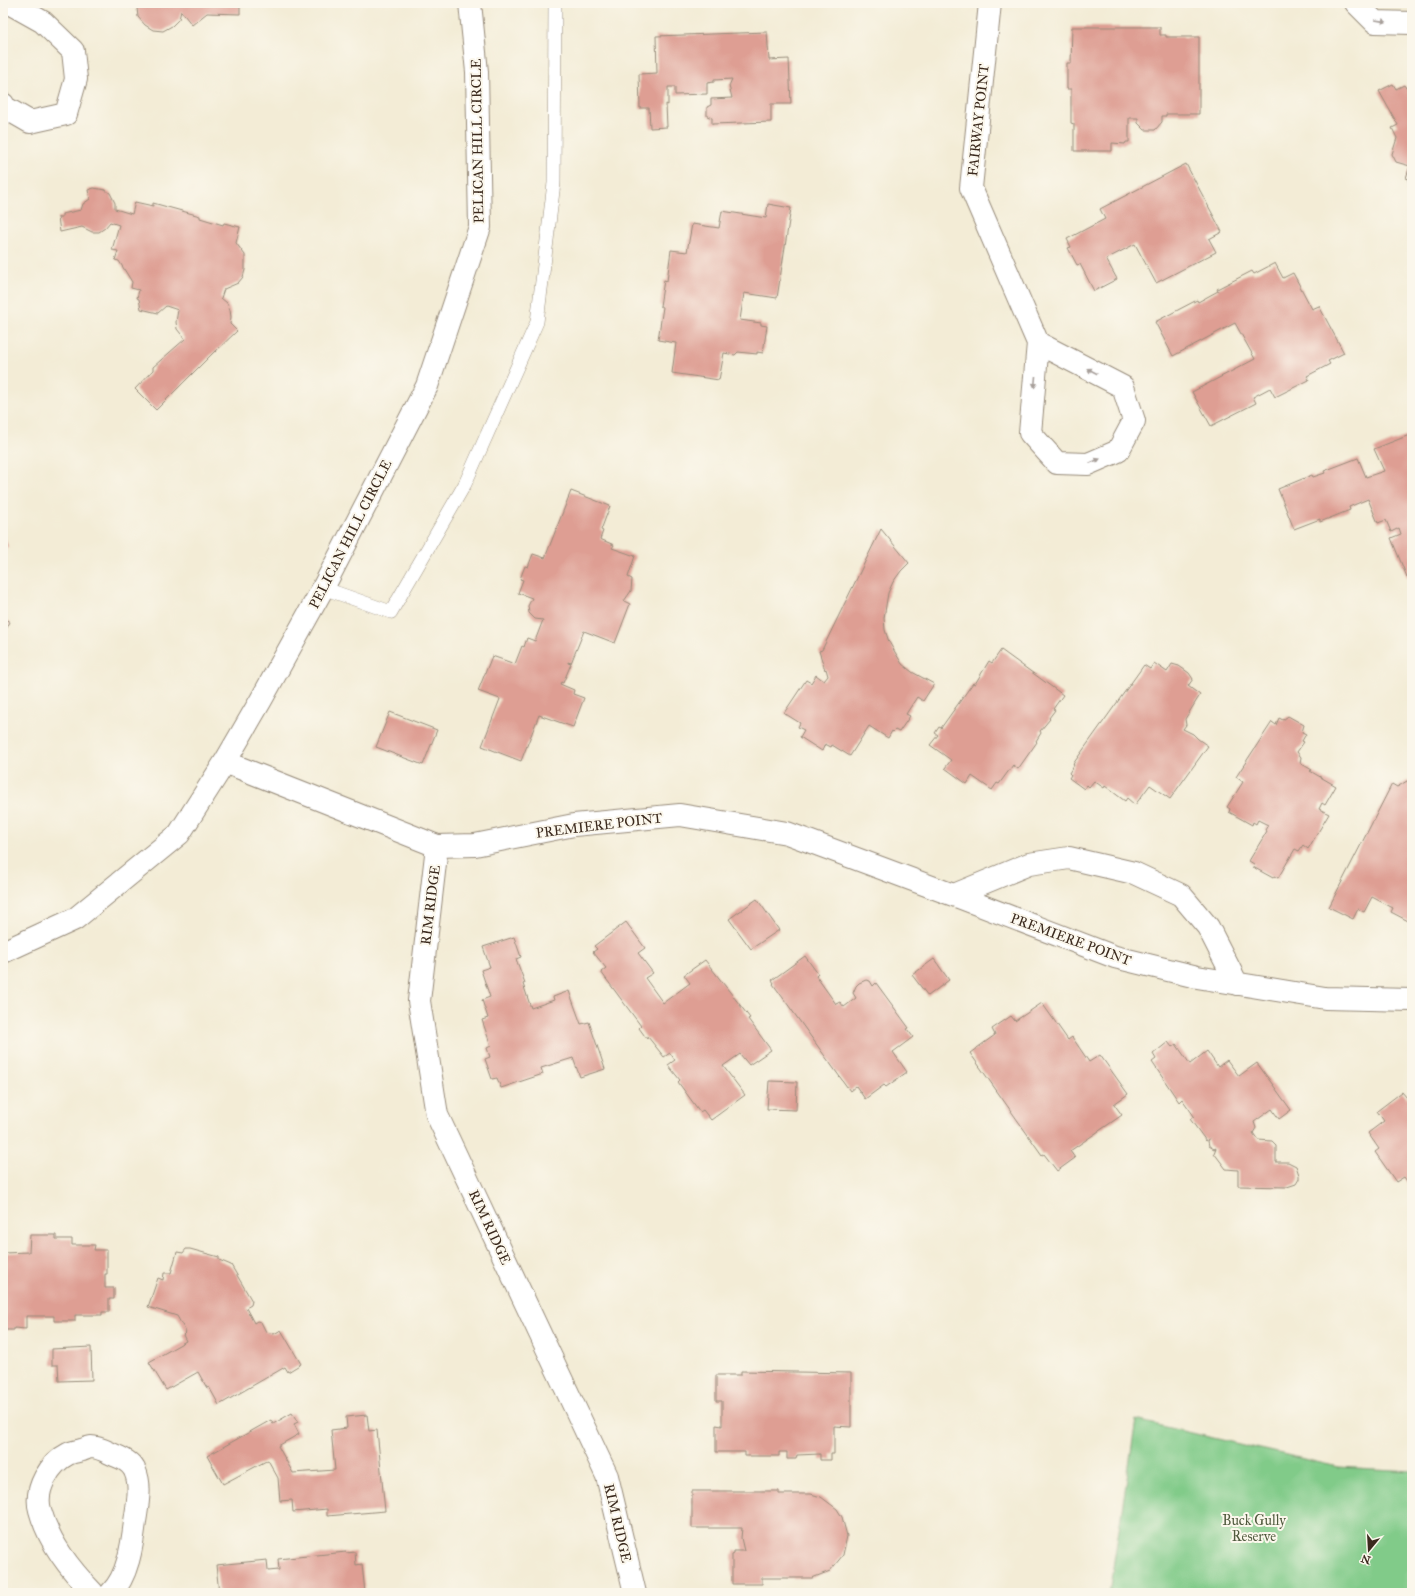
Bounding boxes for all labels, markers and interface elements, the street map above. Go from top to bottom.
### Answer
one-way arrow [1374,18,1387,24]
street label: PELICAN HILL CIRCLE [468,58,487,224]
street label: FAIRWAY POINT [964,63,993,177]
one-way arrow [1087,368,1098,374]
one-way arrow [1031,376,1038,388]
street label: PELICAN HILL CIRCLE [305,457,395,612]
one-way arrow [1090,458,1101,464]
street label: PREMIERE POINT [535,809,664,842]
street label: RIM RIDGE [417,864,444,946]
street label: PREMIERE POINT [1008,910,1134,969]
street label: RIM RIDGE [465,1187,514,1267]
street label: RIM RIDGE [600,1482,635,1564]
park label: Buck Gully Reserve [1222,1512,1286,1545]
north arrow [1349,1530,1389,1570]
text: N [1359,1551,1373,1567]

